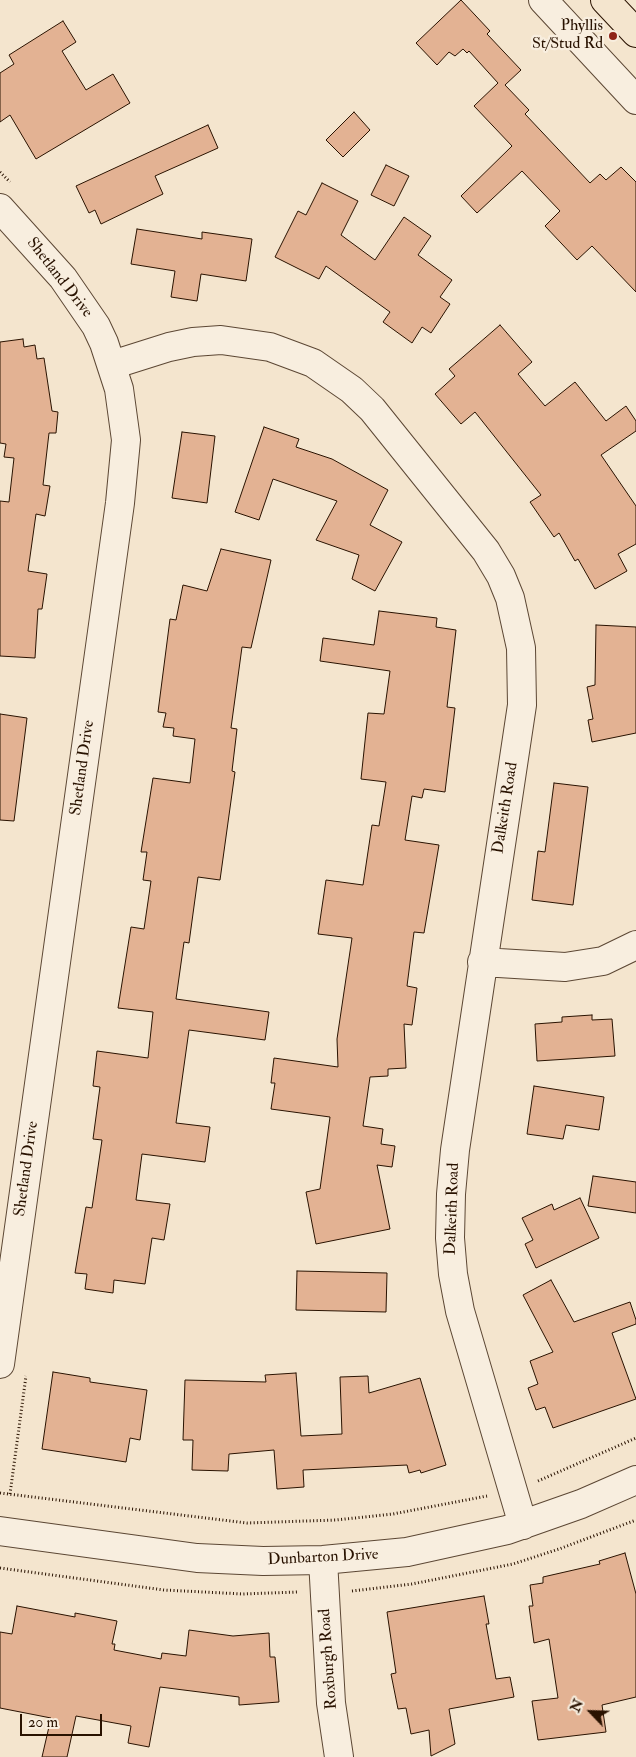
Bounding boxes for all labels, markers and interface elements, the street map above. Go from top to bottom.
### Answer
place label: Phyllis St/Stud Rd [532,17,603,55]
marker: Phyllis St/Stud Rd [607,30,619,42]
street label: Shetland Drive [22,234,96,322]
street label: Shetland Drive [67,719,99,817]
street label: Dalkeith Road [489,761,523,855]
street label: Shetland Drive [11,1120,43,1218]
street label: Dalkeith Road [442,1163,464,1255]
street label: Dunbarton Drive [267,1546,379,1570]
street label: Roxburgh Road [316,1608,342,1710]
north arrow [566,1687,616,1737]
text: N [567,1697,587,1715]
scale bar [22,1704,105,1736]
text: 20 m [28,1713,58,1732]

